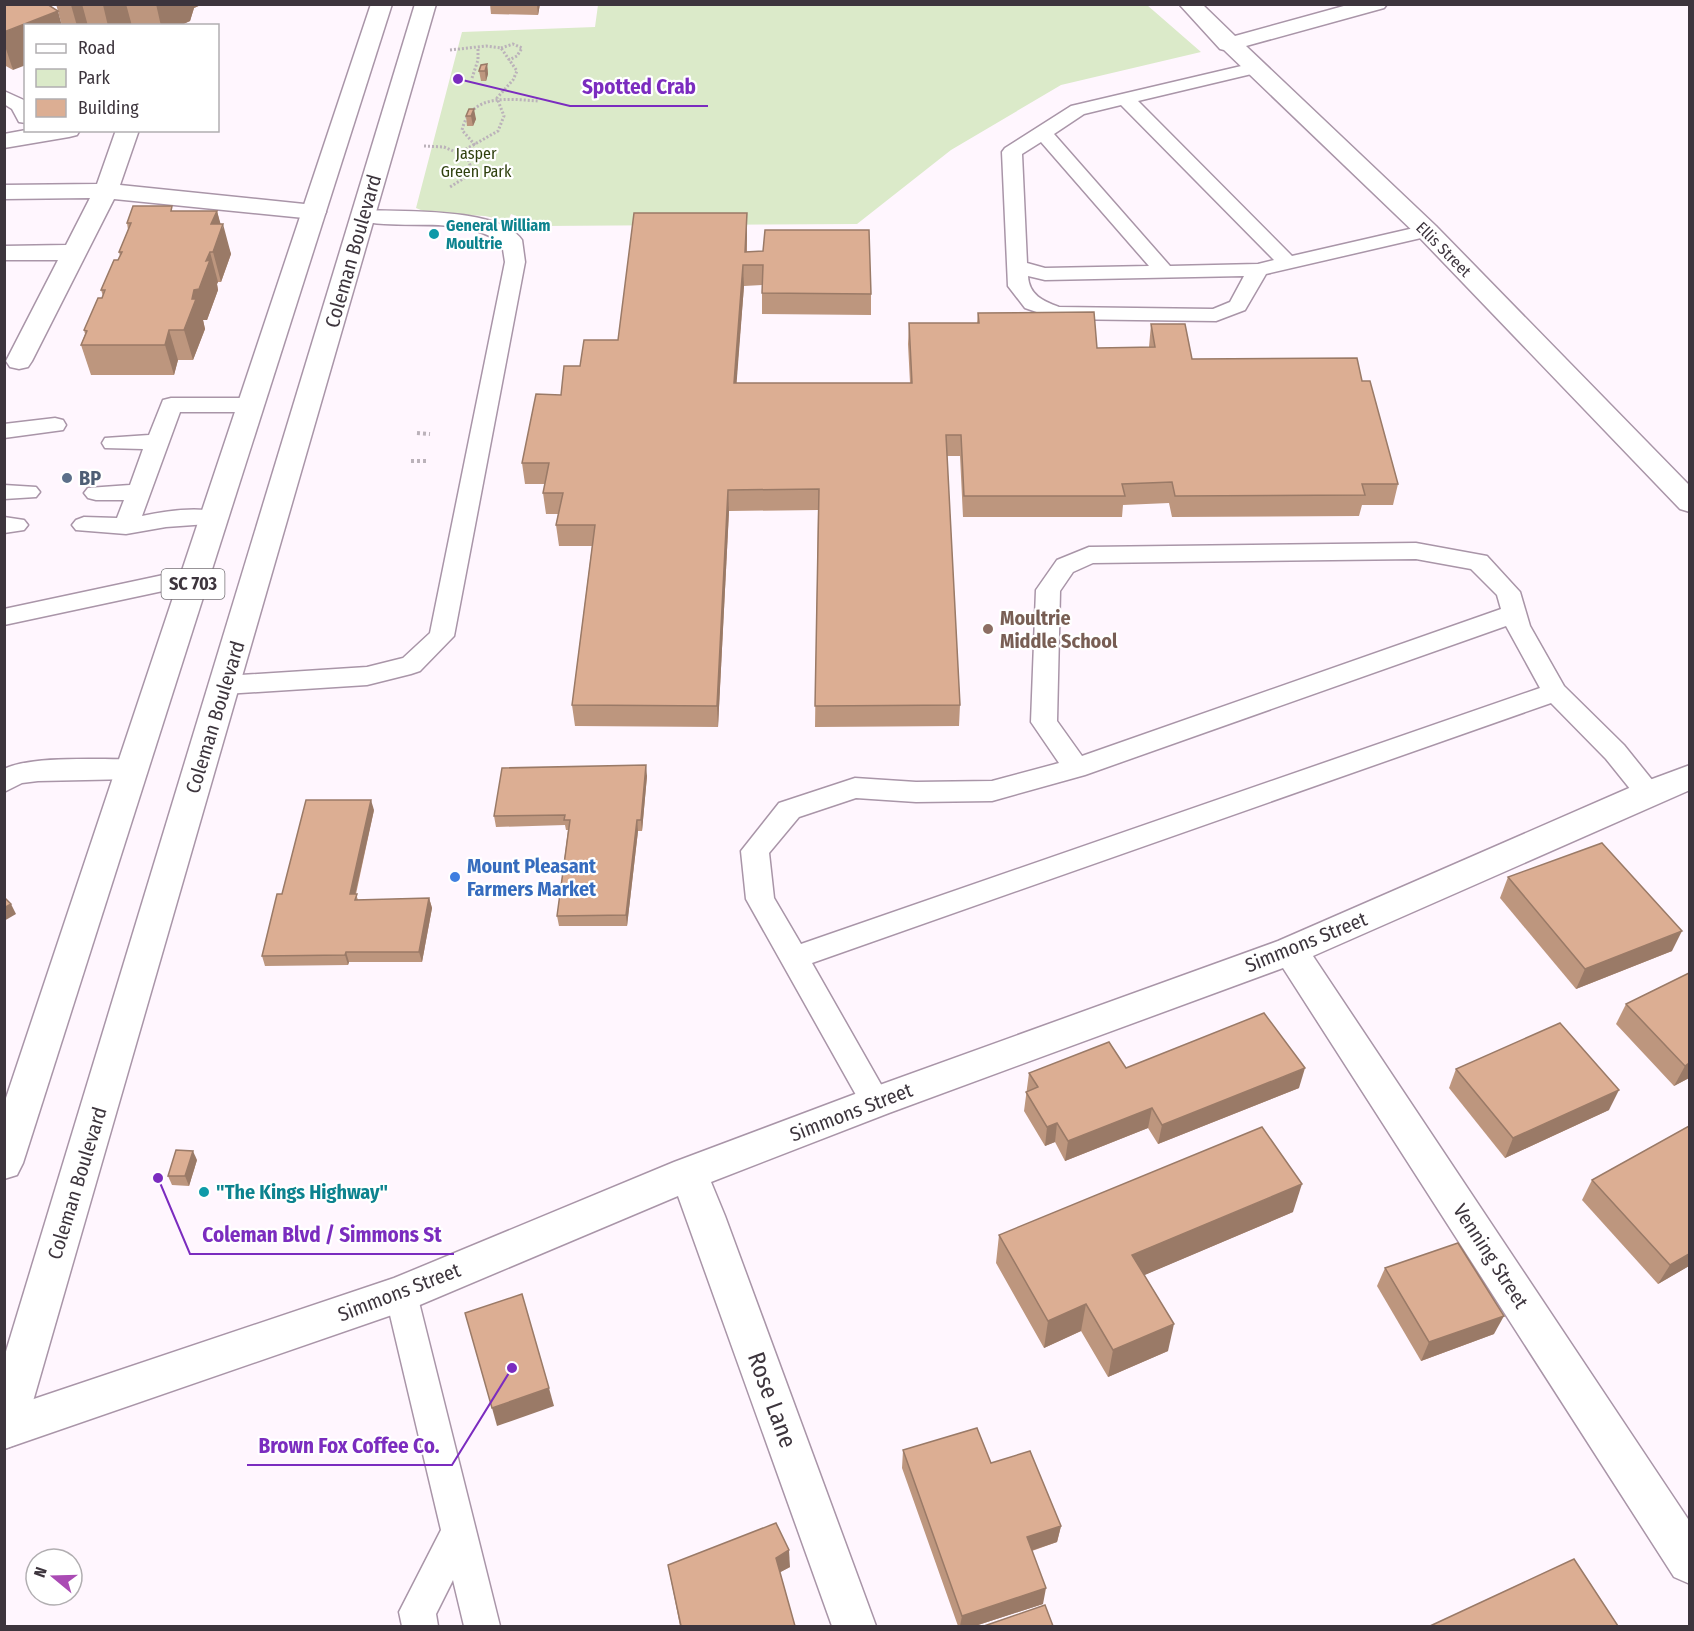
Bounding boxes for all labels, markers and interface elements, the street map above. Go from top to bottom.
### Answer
legend [24,24,219,132]
text: Road [78,37,115,59]
text: Park [78,67,111,89]
callout: Spotted Crab [570,67,708,106]
text: Spotted Crab [582,74,696,100]
text: Building [78,97,139,119]
park label: Jasper Green Park [441,144,512,181]
street label: Coleman Boulevard [320,172,386,330]
place label: General William Moultrie [446,216,550,253]
street label: Ellis Street [1412,218,1476,281]
marker: General William Moultrie [427,227,441,241]
place label: BP [79,466,101,490]
marker: BP [60,471,74,485]
road number: SC 703 [162,569,224,599]
place label: Moultrie Middle School [1000,606,1118,653]
marker: Moultrie Middle School [981,622,995,636]
street label: Coleman Boulevard [180,638,250,796]
place label: Mount Pleasant Farmers Market [467,854,597,901]
marker: Mount Pleasant Farmers Market [448,870,462,884]
street label: Simmons Street [1242,907,1371,977]
street label: Simmons Street [786,1077,916,1146]
street label: Coleman Boulevard [42,1104,112,1262]
place label: "The Kings Highway" [216,1180,388,1204]
marker: "The Kings Highway" [197,1185,211,1199]
street label: Venning Street [1448,1199,1534,1313]
callout: Coleman Blvd / Simmons St [190,1215,454,1254]
text: Coleman Blvd / Simmons St [202,1222,442,1248]
street label: Simmons Street [334,1257,464,1326]
street label: Rose Lane [742,1348,802,1452]
callout: Brown Fox Coffee Co. [247,1426,452,1465]
text: Brown Fox Coffee Co. [259,1433,440,1459]
north arrow [24,1547,84,1607]
text: N [30,1565,51,1580]

